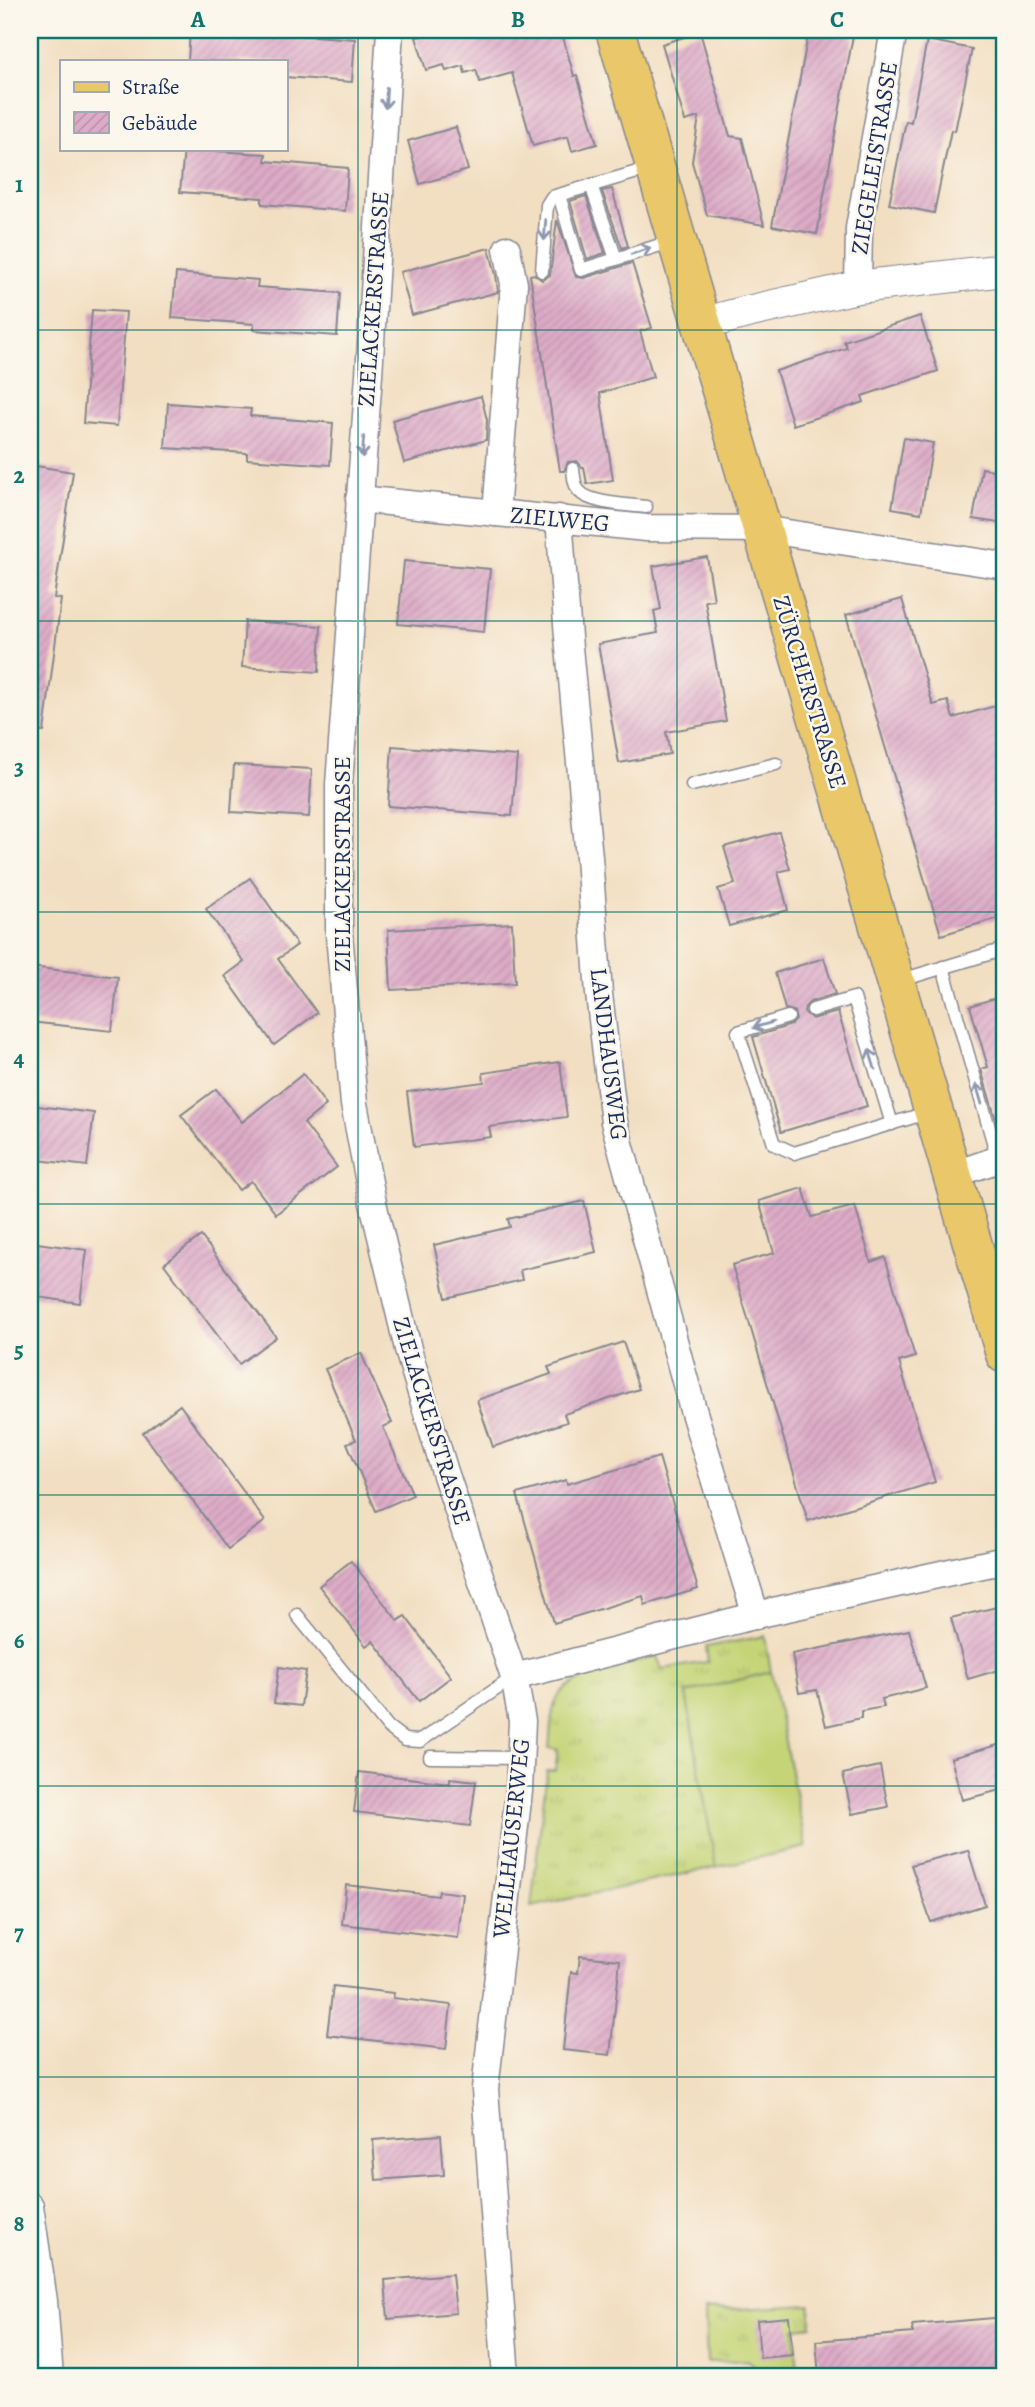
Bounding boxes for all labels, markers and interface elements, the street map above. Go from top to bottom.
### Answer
text: A [190,4,206,35]
text: B [511,4,525,35]
text: C [830,4,844,35]
street label: ZIEGELEISTRASSE [843,59,905,257]
legend [60,60,287,150]
text: Straße [122,73,180,101]
one-way arrow [379,86,392,109]
text: Gebäude [122,109,198,137]
text: 1 [15,169,23,200]
street label: ZIELACKERSTRASSE [350,190,396,408]
one-way arrow [538,218,551,241]
one-way arrow [630,244,652,256]
one-way arrow [356,435,369,458]
text: 2 [13,460,25,491]
street label: ZIELWEG [509,499,611,539]
street label: ZÜRCHERSTRASSE [765,591,855,793]
text: 3 [14,752,24,783]
street label: ZIELACKERSTRASSE [326,756,358,972]
street label: LANDHAUSWEG [583,966,635,1142]
one-way arrow [752,1019,774,1032]
text: 4 [14,1043,25,1074]
one-way arrow [865,1048,878,1070]
one-way arrow [972,1083,985,1105]
street label: ZIELACKERSTRASSE [385,1313,479,1529]
text: 5 [14,1334,24,1365]
text: 6 [14,1625,25,1656]
street label: WELLHAUSERWEG [484,1736,537,1941]
text: 7 [14,1917,24,1948]
text: 8 [13,2208,25,2239]

